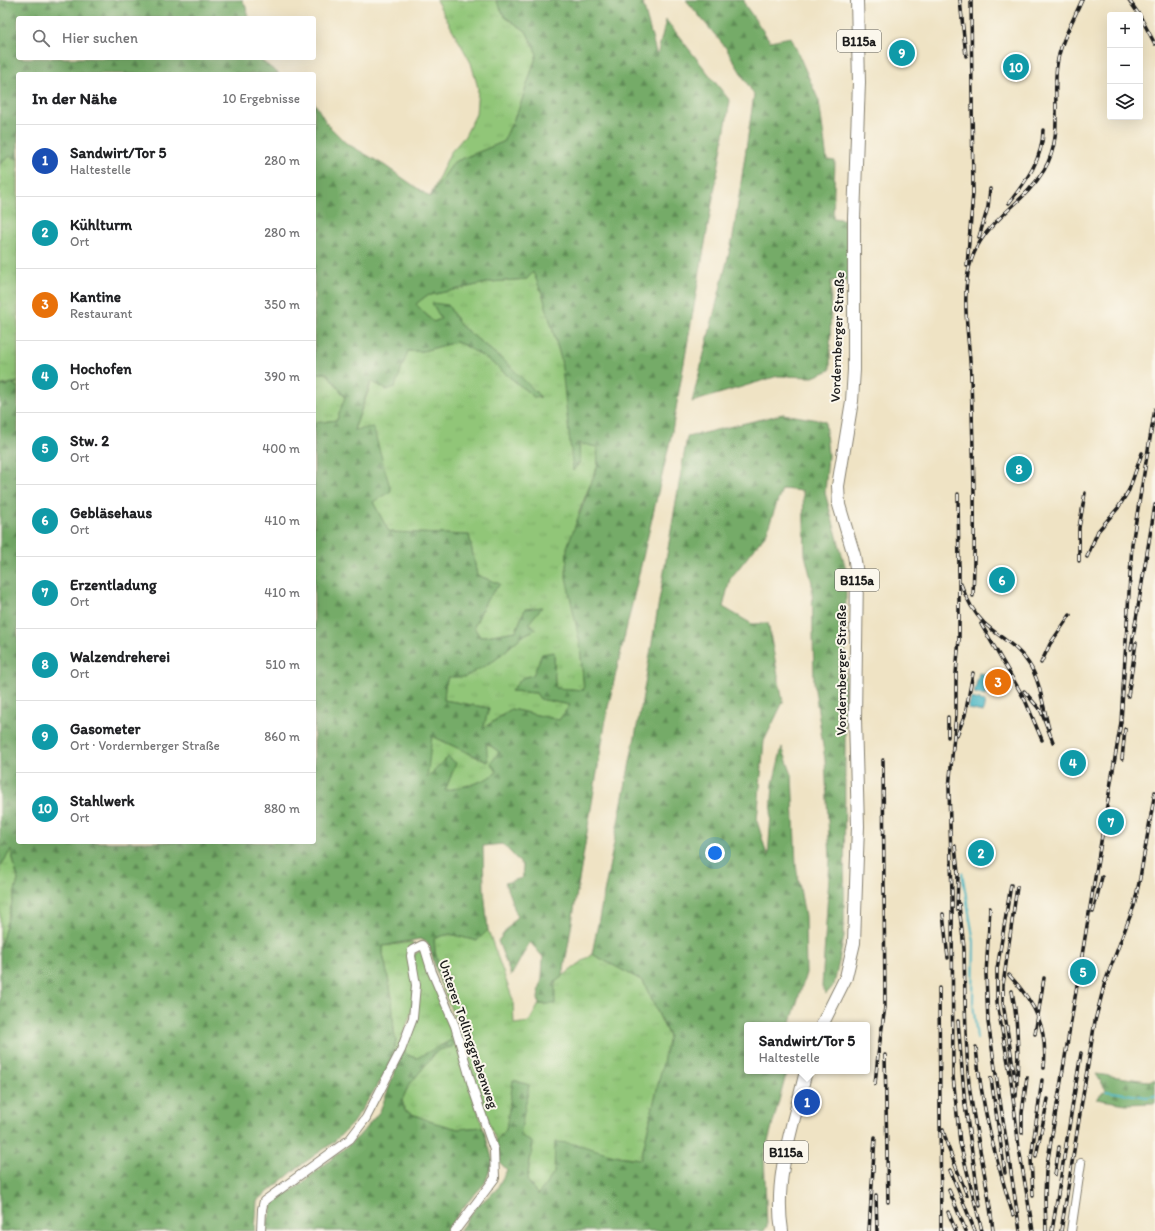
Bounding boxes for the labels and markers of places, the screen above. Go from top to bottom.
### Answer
pin: 9 [889,38,915,68]
pin: 10 [1003,52,1029,82]
pin: 8 [1006,454,1032,484]
pin: 6 [989,565,1015,595]
pin: 3 [985,667,1011,697]
pin: 4 [1060,748,1086,778]
pin: 7 [1098,807,1124,837]
pin: 2 [968,838,994,868]
pin: 5 [1070,957,1096,987]
pin: 1 [794,1087,820,1117]

